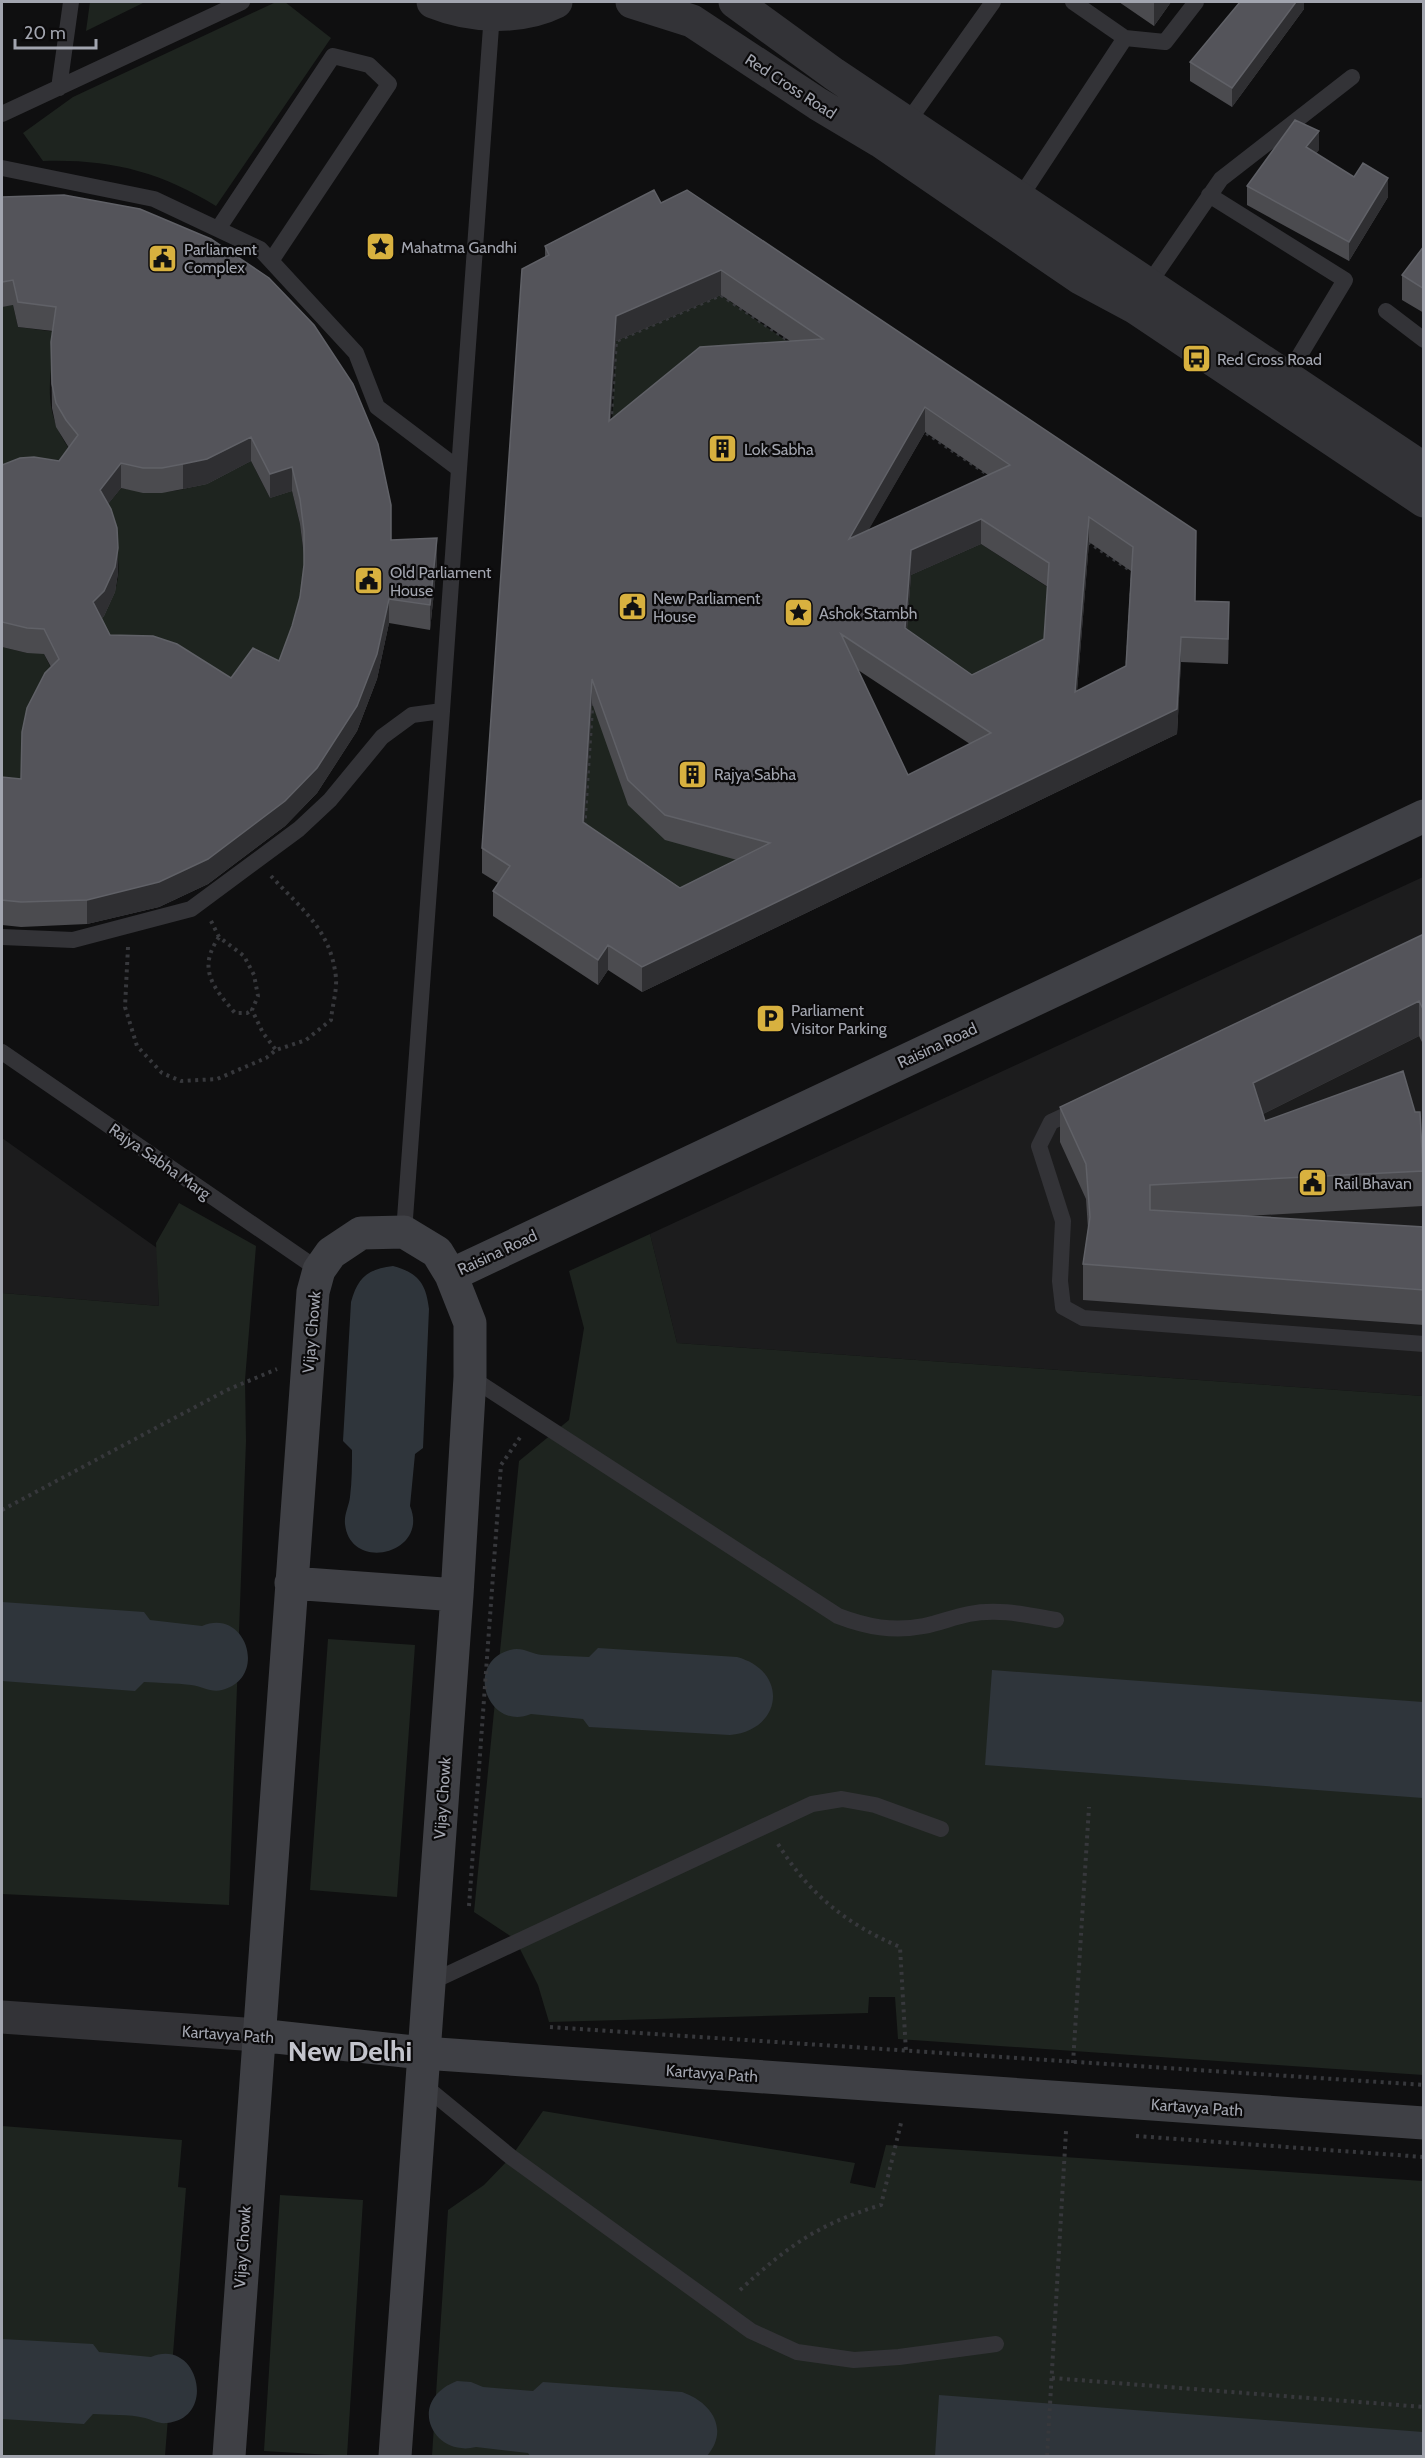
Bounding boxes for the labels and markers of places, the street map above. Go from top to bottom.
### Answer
place icon: Mahatma Gandhi [364,231,396,263]
place label: Mahatma Gandhi [401,238,517,257]
place label: Parliament Complex [184,240,258,277]
public building icon: Parliament Complex [147,242,179,274]
bus stop icon: Red Cross Road [1180,343,1212,375]
place label: Red Cross Road [1217,350,1322,369]
building icon: Lok Sabha [707,433,739,465]
place label: Lok Sabha [744,440,814,459]
place label: Old Parliament House [390,563,492,600]
public building icon: Old Parliament House [353,565,385,597]
place label: New Parliament House [653,589,761,626]
public building icon: New Parliament House [616,591,648,623]
place icon: Ashok Stambh [782,597,814,629]
place label: Ashok Stambh [819,604,917,623]
building icon: Rajya Sabha [677,758,709,790]
place label: Rajya Sabha [714,765,796,784]
place label: Parliament Visitor Parking [791,1001,888,1038]
parking icon: Parliament Visitor Parking [754,1003,786,1035]
public building icon: Rail Bhavan [1297,1167,1329,1199]
place label: Rail Bhavan [1334,1174,1412,1193]

